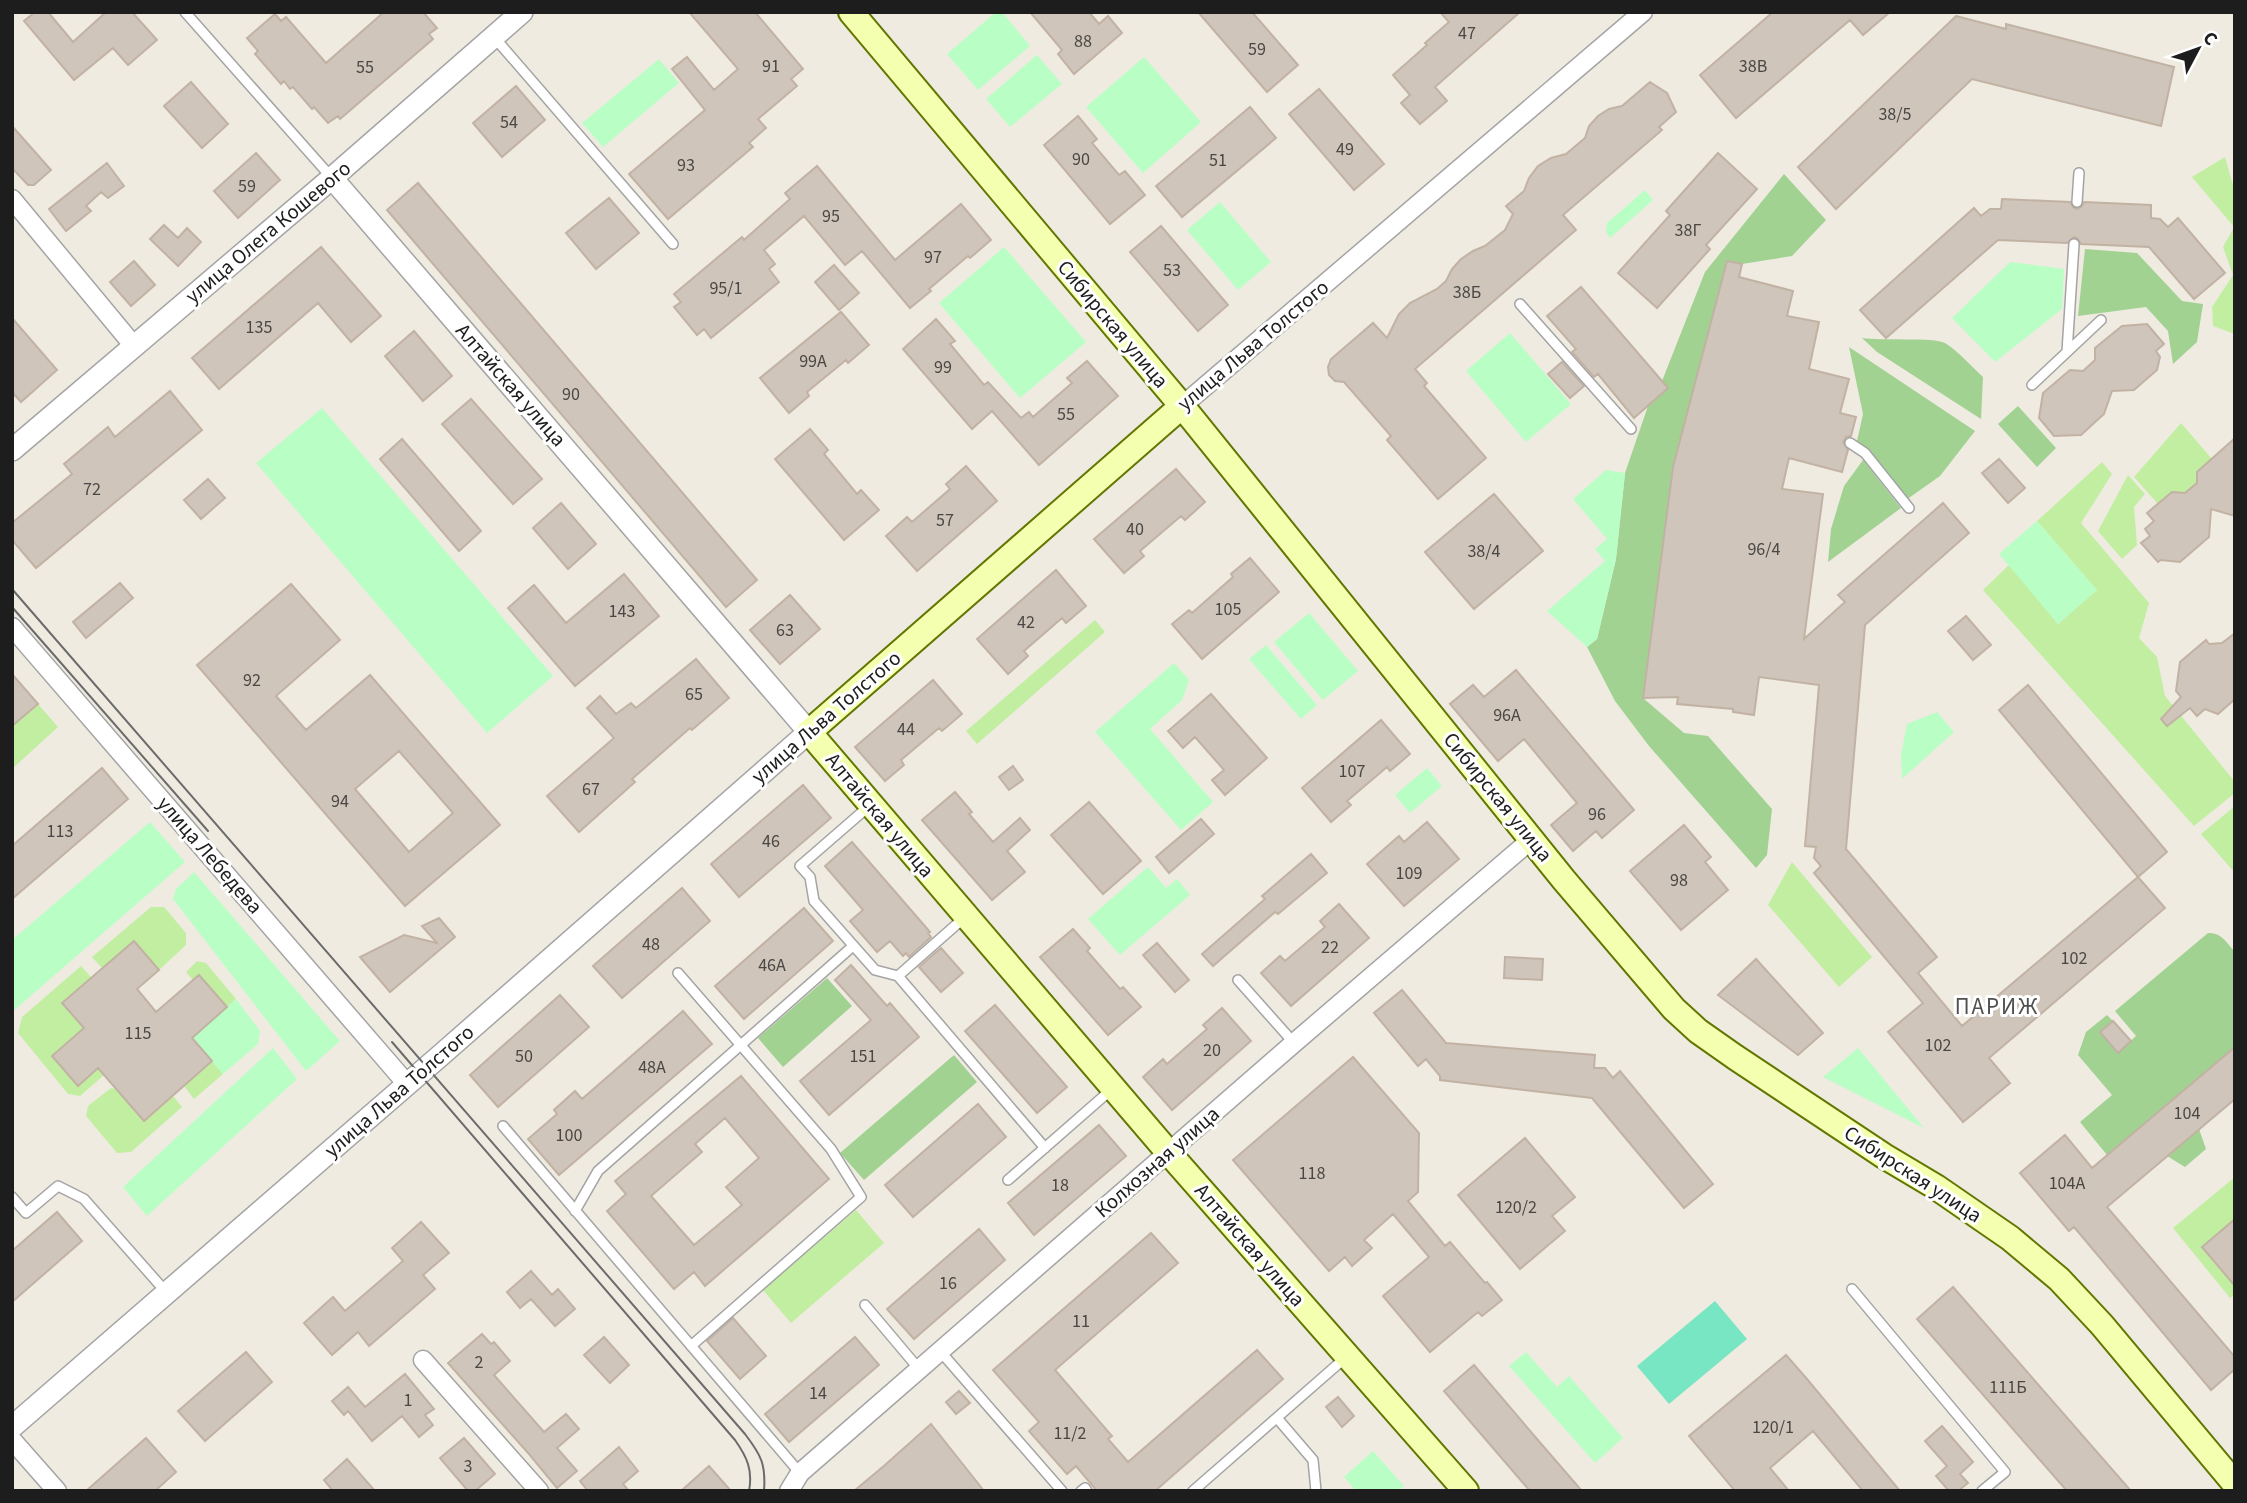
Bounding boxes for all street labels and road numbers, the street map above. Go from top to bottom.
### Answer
street label: улица Олега Кошевого [179,154,357,310]
street label: Сибирская улица [1050,253,1176,395]
street label: улица Льва Толстого [1171,272,1335,418]
street label: Алтайская улица [449,317,573,453]
street label: улица Льва Толстого [745,643,907,791]
street label: Сибирская улица [1436,726,1560,868]
street label: Алтайская улица [819,746,941,884]
street label: улица Лебедева [150,789,270,921]
street label: улица Льва Толстого [318,1017,480,1165]
street label: Колхозная улица [1088,1099,1226,1225]
street label: Сибирская улица [1838,1118,1988,1230]
street label: Алтайская улица [1188,1177,1312,1313]

